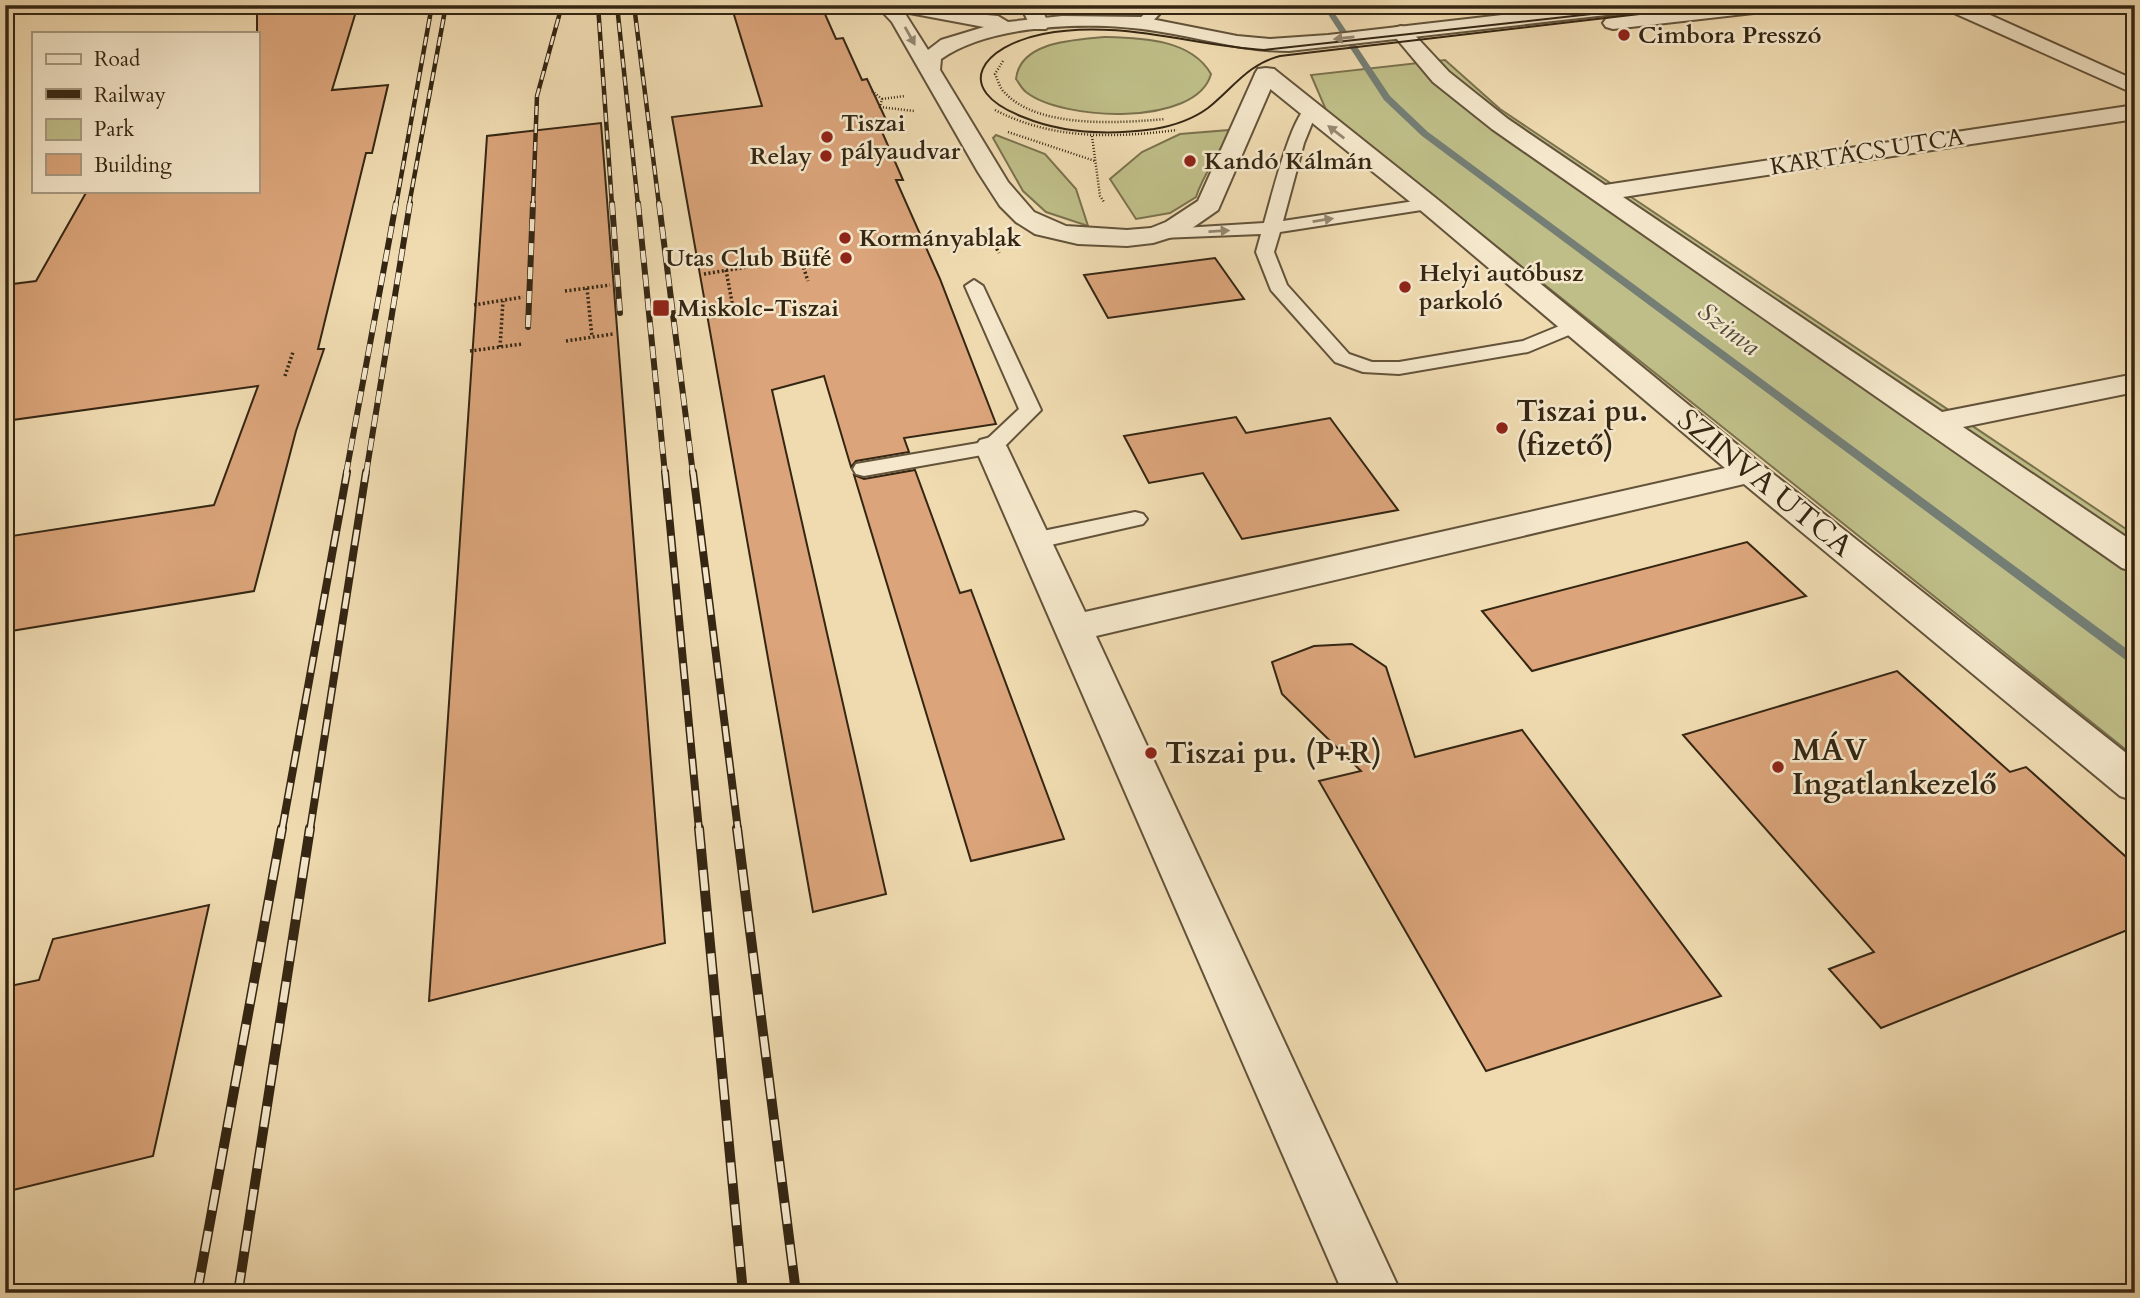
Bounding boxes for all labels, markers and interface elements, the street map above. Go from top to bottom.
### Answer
place label: Cimbora Presszó [1638,19,1822,52]
one-way arrow [904,26,916,45]
marker: Cimbora Presszó [1616,27,1632,43]
legend [32,32,259,192]
one-way arrow [1333,33,1355,44]
text: Road [94,45,140,74]
text: Railway [94,81,166,110]
place label: Tiszai pályaudvar [841,107,961,168]
text: Park [94,115,135,144]
street label: KARTÁCS UTCA [1768,120,1967,184]
one-way arrow [1327,125,1345,139]
marker: Tiszai pályaudvar [819,129,835,145]
place label: Relay [750,140,812,173]
place label: Kandó Kálmán [1204,145,1373,178]
marker: Relay [818,148,834,164]
text: Building [94,151,172,180]
marker: Kandó Kálmán [1182,153,1198,169]
one-way arrow [1312,214,1334,225]
place label: Kormányablak [859,222,1022,255]
one-way arrow [1208,226,1230,237]
marker: Kormányablak [837,230,853,246]
place label: Utas Club Büfé [665,242,832,275]
marker: Utas Club Büfé [838,250,854,266]
place label: Helyi autóbusz parkoló [1419,257,1584,318]
marker: Helyi autóbusz parkoló [1397,279,1413,295]
place label: Miskolc-Tiszai [677,292,839,325]
water label: Szinva [1691,294,1768,364]
marker: Miskolc-Tiszai [651,298,671,318]
place label: Tiszai pu. (fizető) [1516,391,1648,466]
street label: SZINVA UTCA [1669,400,1862,567]
marker: Tiszai pu. (fizető) [1494,420,1510,436]
place label: MÁV Ingatlankezelő [1792,730,1997,805]
place label: Tiszai pu. (P+R) [1165,733,1382,774]
marker: Tiszai pu. (P+R) [1143,745,1159,761]
marker: MÁV Ingatlankezelő [1770,759,1786,775]

